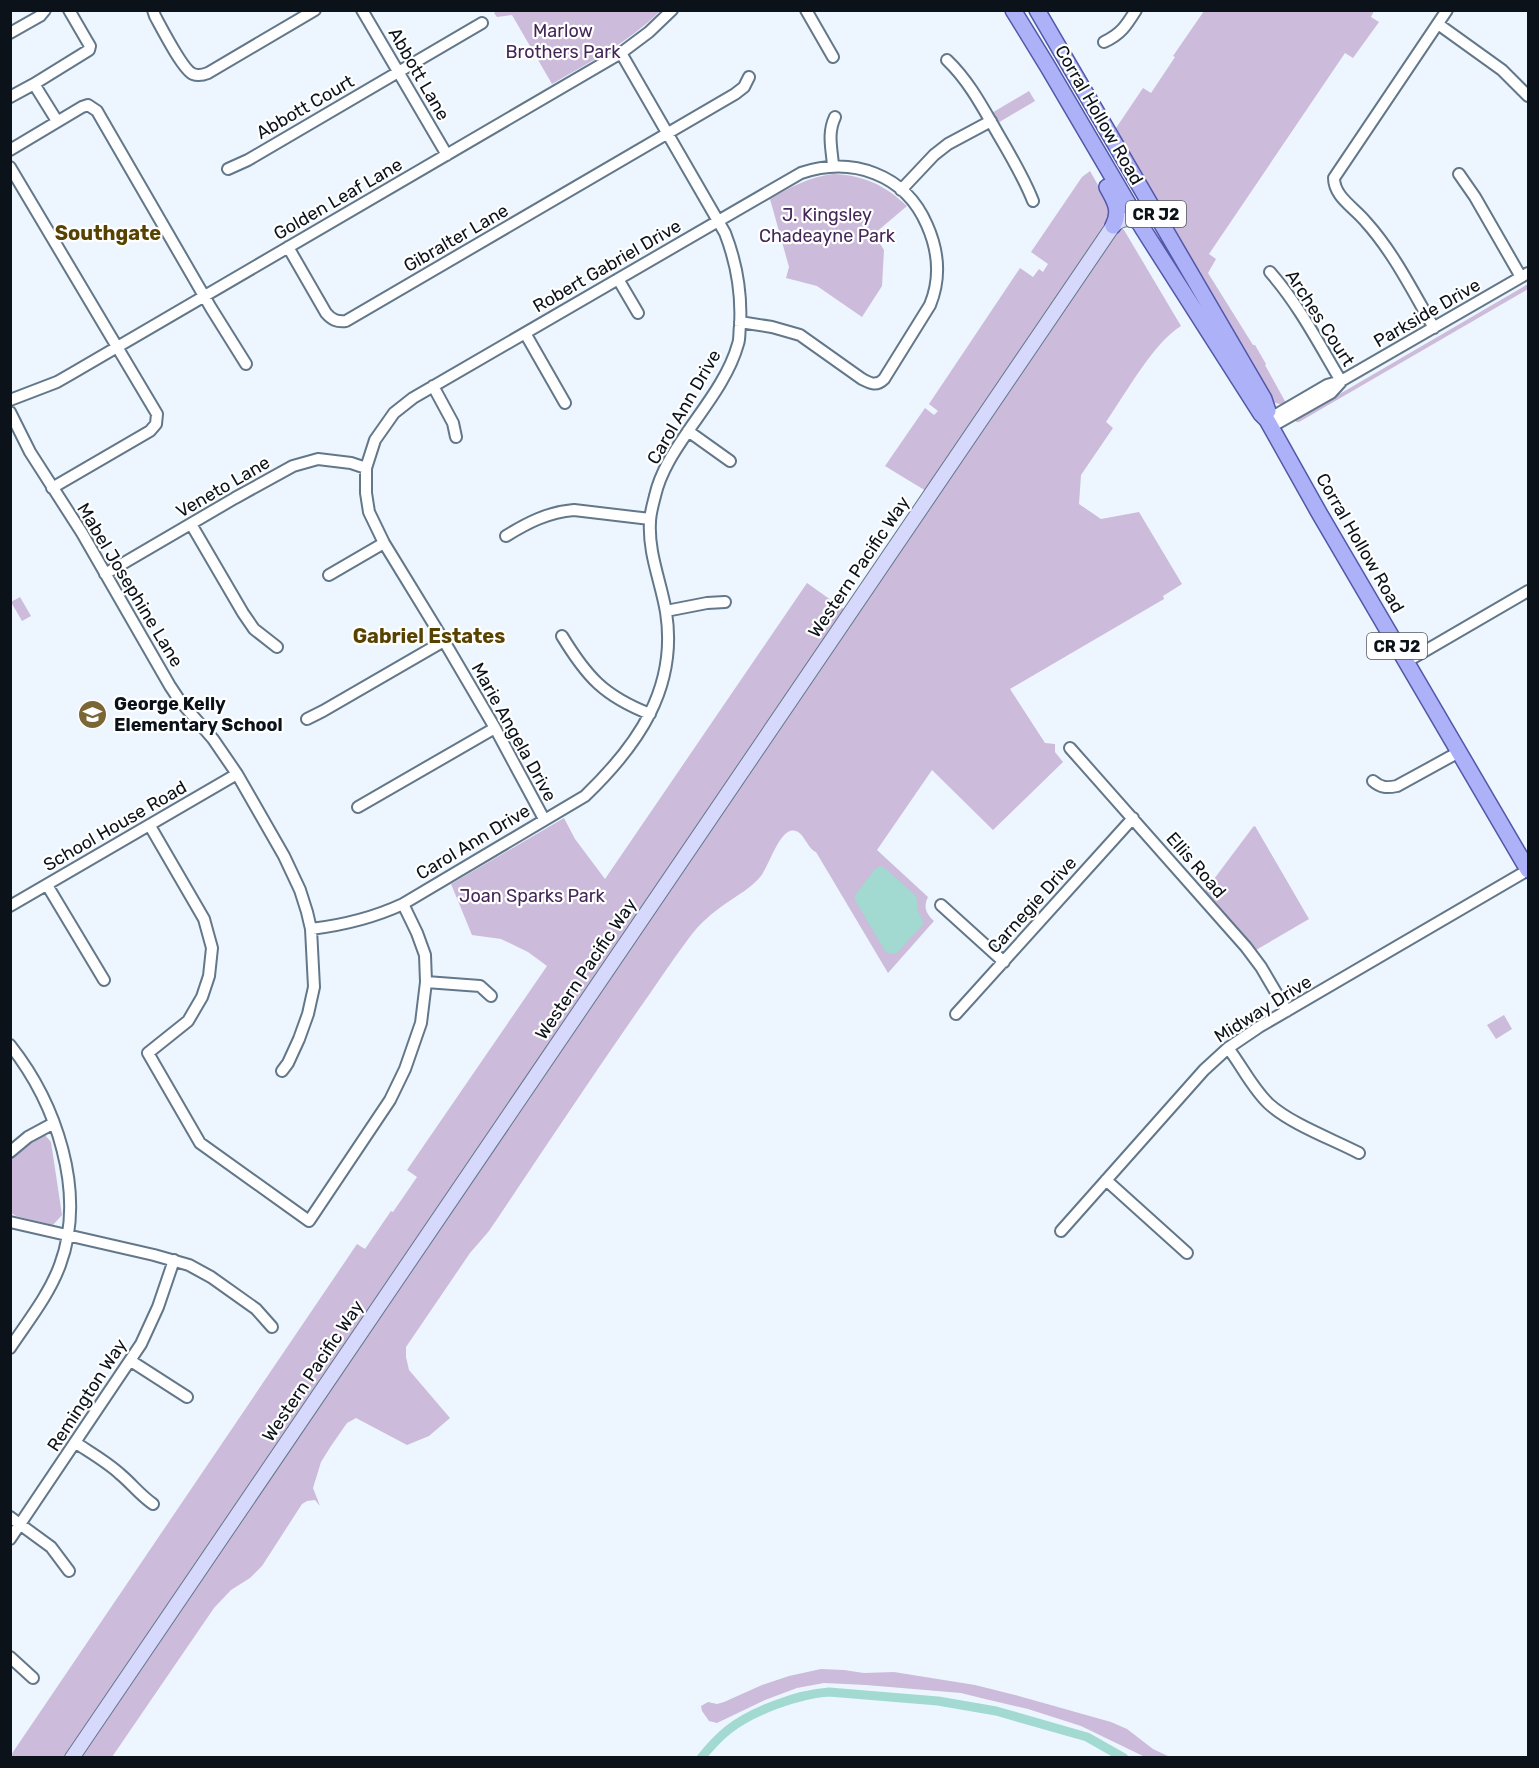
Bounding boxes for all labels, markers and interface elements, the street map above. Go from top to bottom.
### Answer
park label: Marlow Brothers Park [506,20,621,63]
street label: Abbott Lane [384,24,454,124]
street label: Corral Hollow Road [1050,41,1148,189]
street label: Abbott Court [252,70,358,144]
street label: Golden Leaf Lane [270,153,406,245]
street label: Gibralter Lane [400,199,512,277]
road number: CR J2 [1126,201,1186,227]
park label: J. Kingsley Chadeayne Park [759,204,896,247]
street label: Robert Gabriel Drive [529,215,685,317]
district label: Southgate [55,221,161,245]
street label: Arches Court [1281,266,1359,370]
street label: Parkside Drive [1370,274,1484,352]
street label: Carol Ann Drive [642,346,726,468]
street label: Veneto Lane [172,451,274,523]
street label: Corral Hollow Road [1311,469,1409,617]
street label: Western Pacific Way [804,492,915,642]
street label: Mabel Josephine Lane [72,499,188,671]
district label: Gabriel Estates [353,624,505,648]
road number: CR J2 [1367,633,1427,659]
street label: Marie Angela Drive [467,659,561,805]
place label: George Kelly Elementary School [114,693,283,736]
school or university icon: George Kelly Elementary School [77,698,109,730]
street label: School House Road [39,776,191,876]
street label: Carol Ann Drive [412,799,534,885]
street label: Ellis Road [1161,827,1231,903]
street label: Carnegie Drive [983,852,1081,958]
park label: Joan Sparks Park [459,885,606,907]
street label: Western Pacific Way [531,894,642,1044]
street label: Midway Drive [1210,970,1316,1048]
street label: Western Pacific Way [258,1296,369,1446]
street label: Remington Way [42,1335,132,1455]

